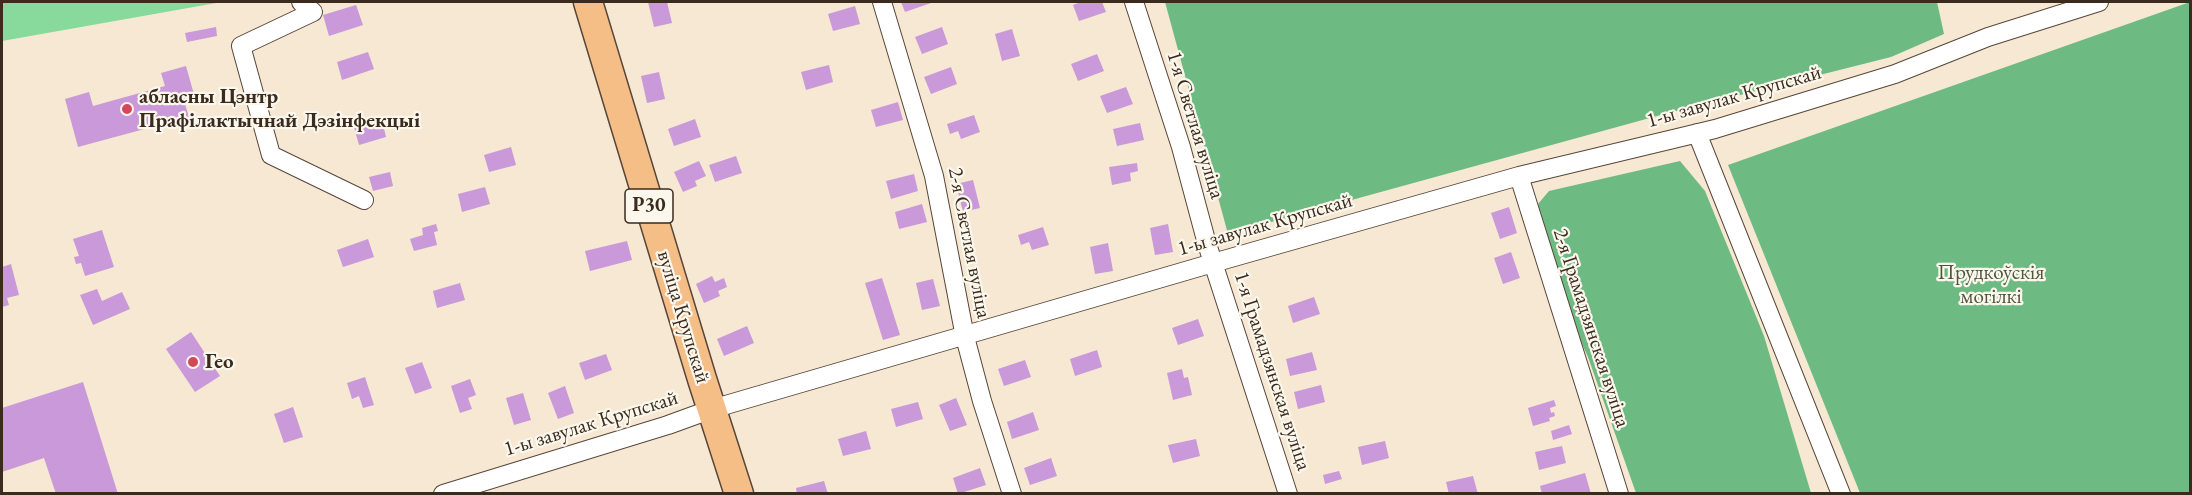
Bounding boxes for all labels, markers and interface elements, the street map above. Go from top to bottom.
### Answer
street label: 1-я Светлая вуліца [1161,48,1229,202]
street label: 1-ы завулак Крупскай [1644,60,1824,134]
place label: абласны Цэнтр Прафілактычнай Дэзінфекцыі [139,84,420,134]
marker: абласны Цэнтр Прафілактычнай Дэзінфекцыі [120,102,134,116]
street label: 2-я Светлая вуліца [942,165,996,321]
street label: 1-ы завулак Крупскай [1175,188,1355,262]
road number: Р30 [625,189,673,223]
street label: 2-я Грамадзянская вуліца [1547,225,1635,431]
street label: вуліца Крупскай [651,248,715,386]
park label: Прудкоўскія могілкі [1938,260,2044,310]
street label: 1-я Грамадзянская вуліца [1228,268,1316,474]
place label: Гео [205,349,234,375]
marker: Гео [186,355,200,369]
street label: 1-ы завулак Крупскай [501,386,681,462]

